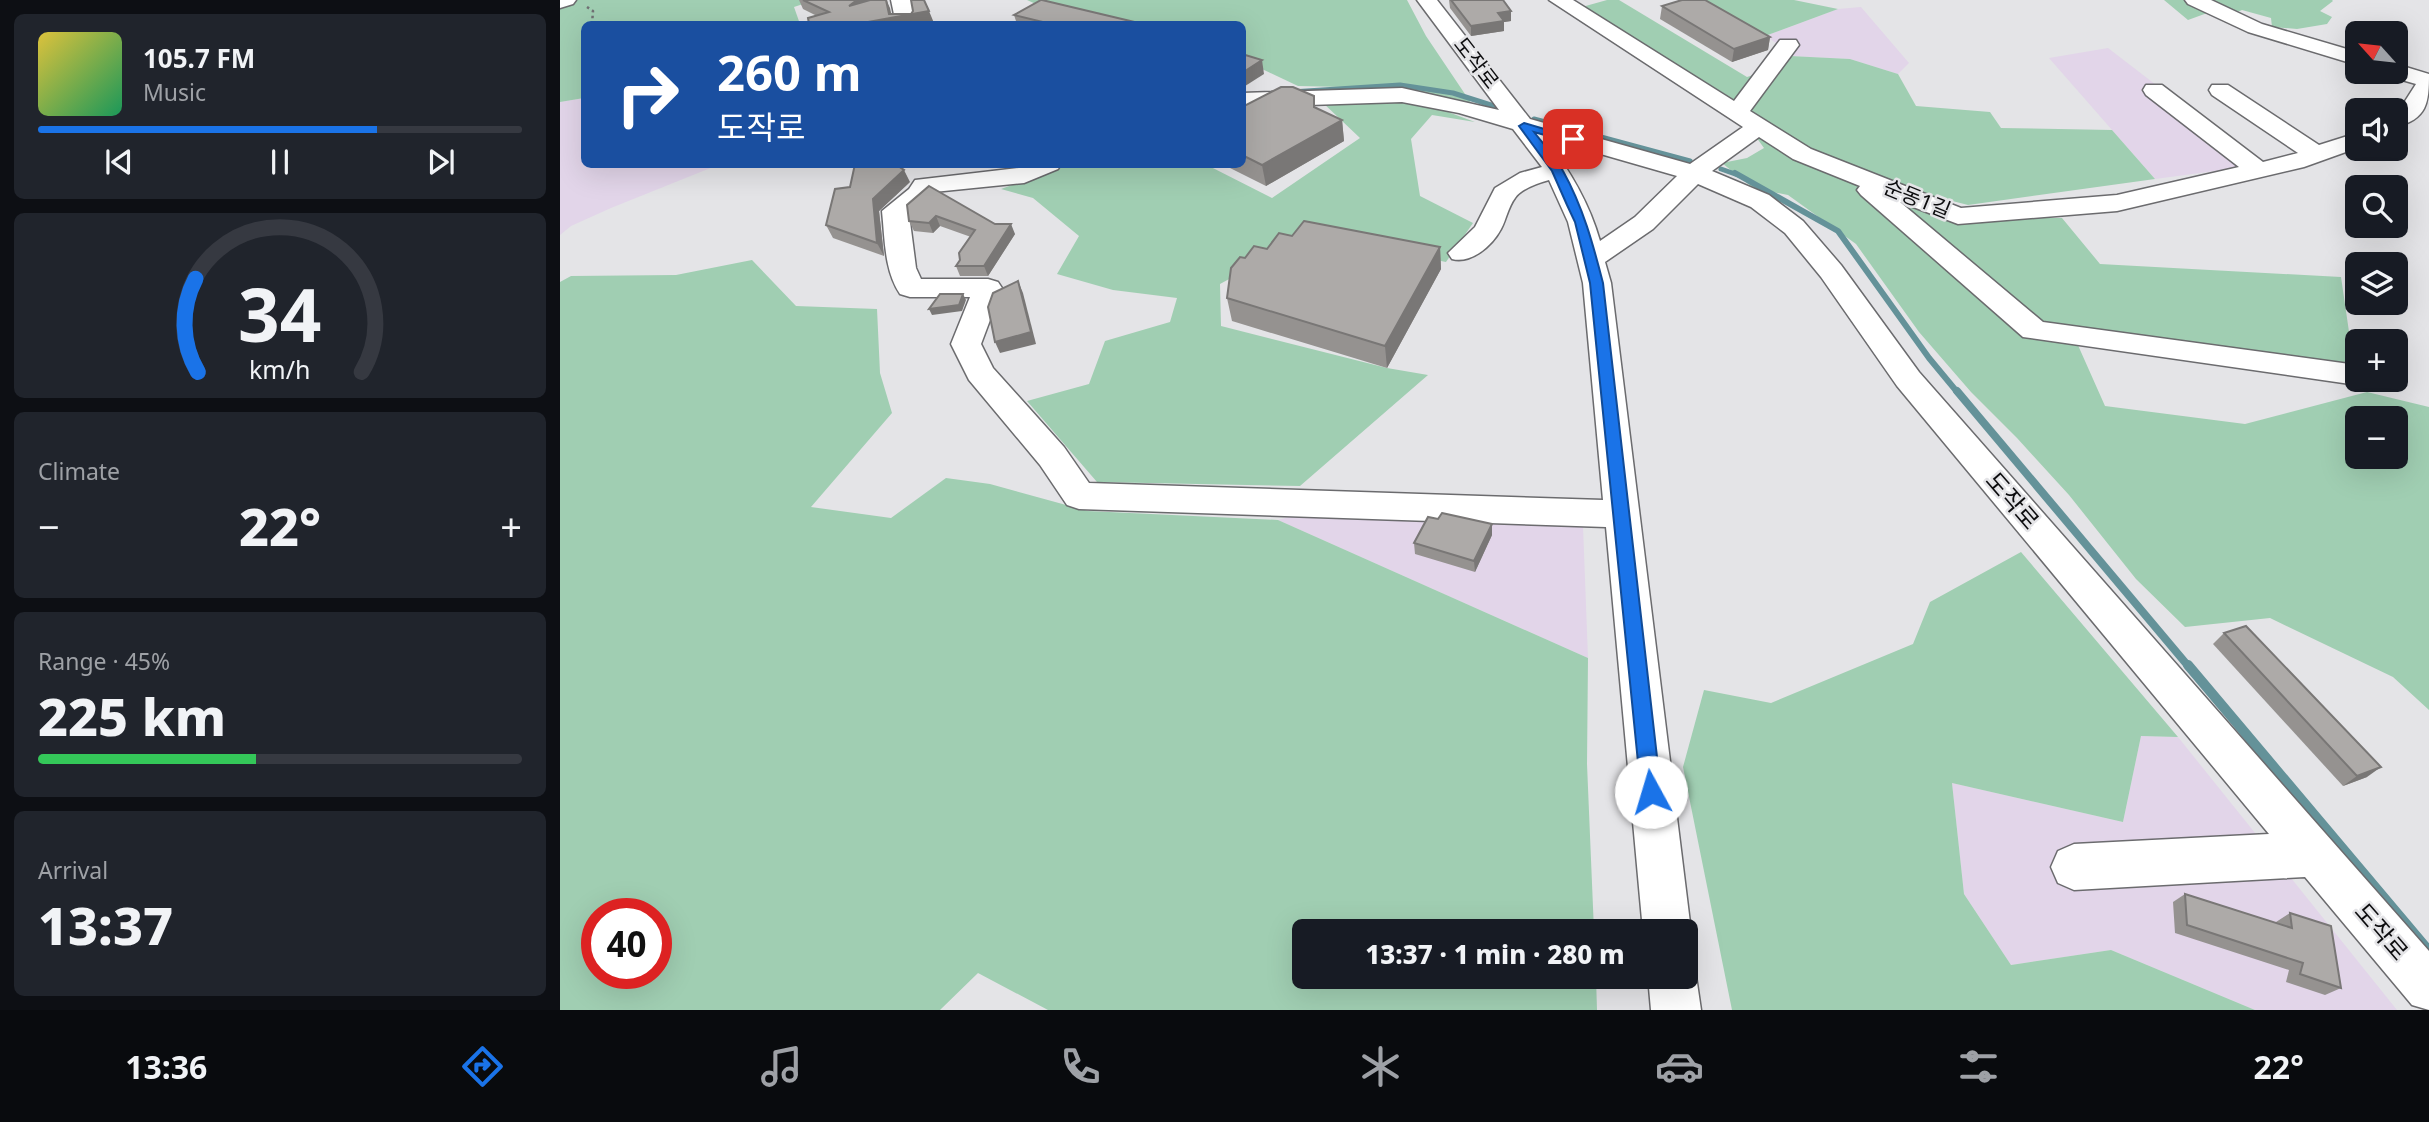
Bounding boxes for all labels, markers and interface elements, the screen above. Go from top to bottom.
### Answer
north arrow [2345,21,2408,84]
map controls [2345,21,2408,469]
street label: 도작로 [1448,31,1506,94]
text: 260 m [717,39,862,105]
text: 105.7 FM [143,40,255,76]
icon: right [602,49,693,140]
text: Music [143,76,206,108]
button: sound [2345,98,2408,161]
text: 도작로 [717,105,805,148]
pin [1543,109,1603,169]
icon: arrive [1554,120,1592,158]
icon: previous [100,143,138,181]
icon: pause [261,143,299,181]
icon: next [422,143,460,181]
street label: 순동1길 [1880,172,1955,224]
button: search [2345,175,2408,238]
button: layers [2345,252,2408,315]
text: 34 [238,264,322,363]
button: + [2345,329,2408,392]
text: km/h [249,352,311,386]
button: − [2345,406,2408,469]
text: Climate [38,455,120,487]
street label: 도작로 [1979,464,2047,536]
text: 22° [239,490,321,561]
text: − [38,500,60,552]
text: + [500,500,522,552]
text: Range · 45% [38,645,170,677]
text: 225 km [38,680,226,751]
position arrow [1614,755,1688,829]
text: Arrival [38,854,108,886]
text: 13:37 [38,889,173,960]
street label: 도작로 [2348,895,2416,967]
speed limit sign: 40 [581,898,672,989]
text: 13:37 · 1 min · 280 m [1365,936,1625,972]
icon: directions [458,1042,507,1091]
icon: music [757,1042,806,1091]
icon: phone [1056,1042,1105,1091]
icon: climate [1356,1042,1405,1091]
icon: car [1655,1042,1704,1091]
icon: filters [1954,1042,2003,1091]
text: 13:36 [125,1045,207,1088]
text: 22° [2254,1045,2304,1088]

